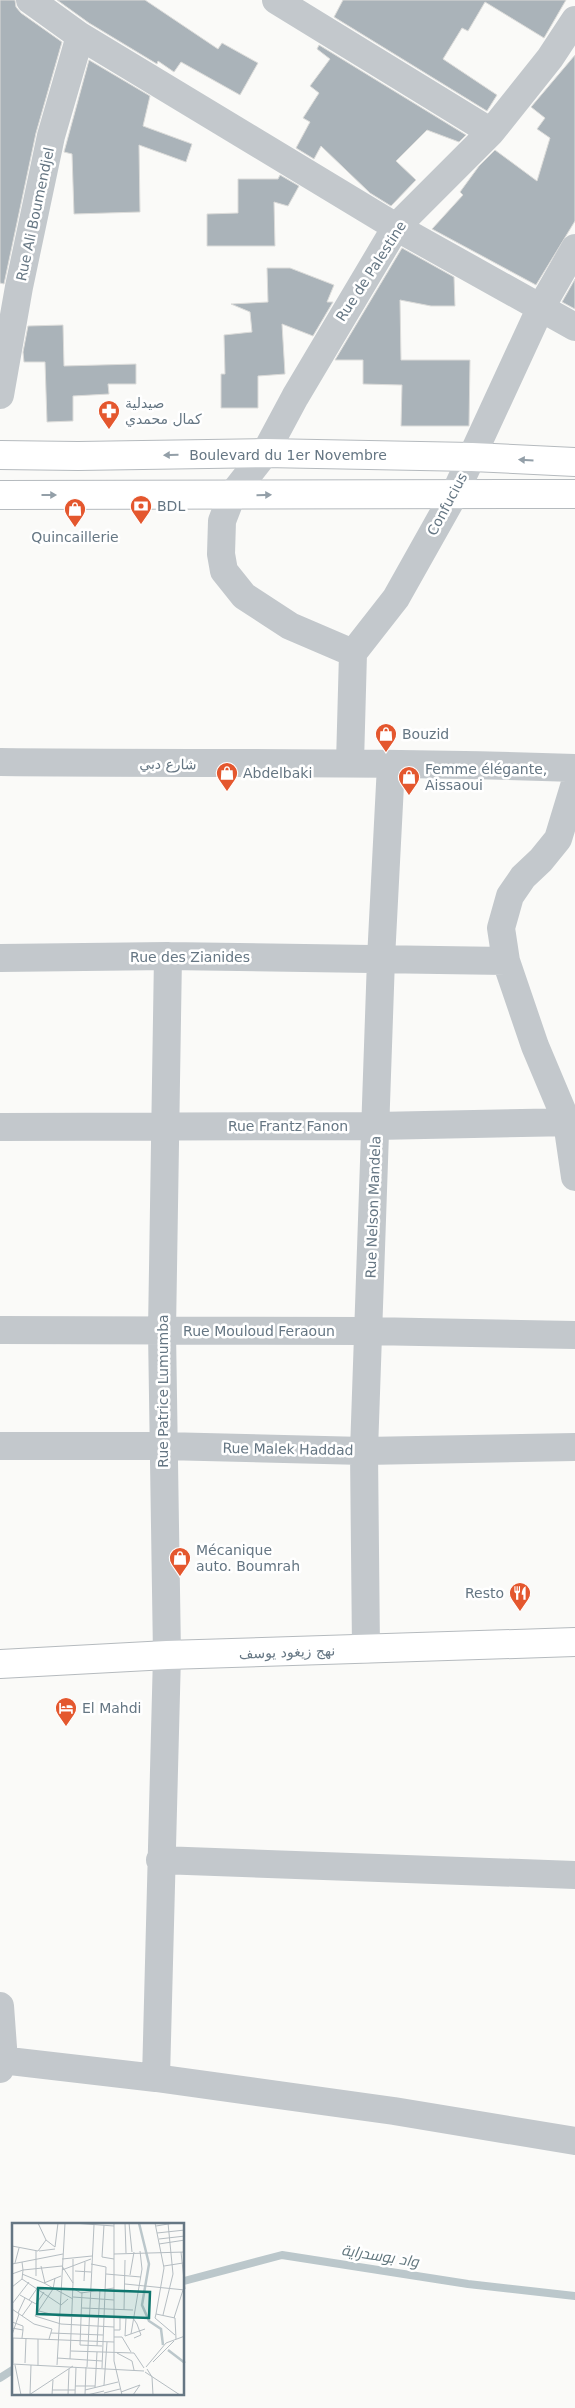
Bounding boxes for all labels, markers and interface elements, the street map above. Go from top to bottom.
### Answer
street label: Rue Ali Boumendjel [13,146,57,282]
street label: Rue de Palestine [333,218,409,324]
place label: صيدلية كمال محمدي [125,395,202,428]
pharmacy icon: صيدلية كمال محمدي [97,399,121,430]
street label: Boulevard du 1er Novembre [189,447,387,463]
one-way arrow [163,451,179,459]
one-way arrow [518,456,534,464]
street label: Confucius [424,470,470,538]
one-way arrow [41,491,57,499]
one-way arrow [256,491,272,499]
bank icon: BDL [129,494,153,525]
shop icon: Quincaillerie [63,497,87,528]
place label: BDL [157,498,185,514]
place label: Quincaillerie [31,529,119,545]
shop icon: Bouzid [374,722,398,753]
place label: Bouzid [402,726,449,742]
street label: شارع دبي [139,756,197,773]
shop icon: Abdelbaki [215,761,239,792]
place label: Femme élégante, Aissaoui [425,761,547,793]
place label: Abdelbaki [243,765,312,781]
shop icon: Femme élégante, Aissaoui [397,765,421,796]
street label: Rue des Zianides [130,949,250,965]
street label: Rue Frantz Fanon [228,1118,348,1134]
street label: Rue Nelson Mandela [363,1135,383,1279]
street label: Rue Patrice Lumumba [155,1314,171,1468]
street label: Rue Mouloud Feraoun [183,1323,335,1339]
street label: Rue Malek Haddad [222,1440,354,1458]
place label: Mécanique auto. Boumrah [196,1542,300,1574]
shop icon: Mécanique auto. Boumrah [168,1546,192,1577]
restaurant icon: Resto [508,1581,532,1612]
place label: Resto [465,1585,504,1601]
street label: نهج زيغود يوسف [238,1642,336,1663]
hotel icon: El Mahdi [54,1696,78,1727]
place label: El Mahdi [82,1700,142,1716]
inset map [12,2223,185,2396]
water label: واد بوسدراية [340,2241,421,2271]

